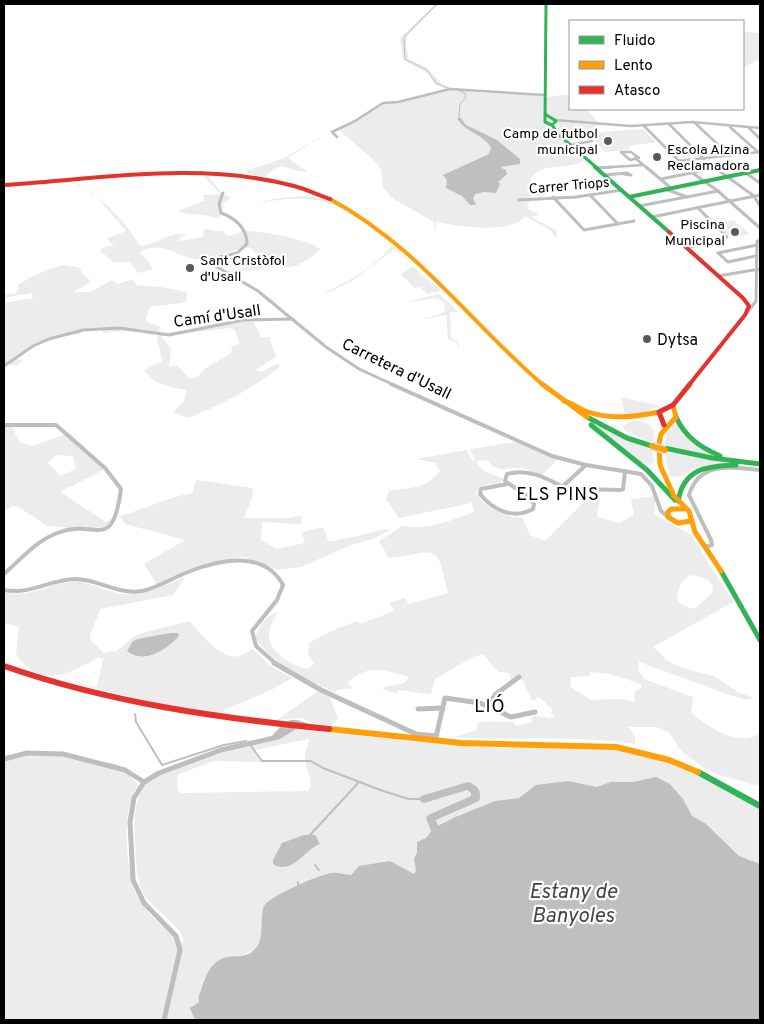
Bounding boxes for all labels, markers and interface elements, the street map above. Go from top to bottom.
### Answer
legend [569,20,744,110]
text: Fluido [614,32,655,51]
text: Lento [614,57,653,76]
text: Atasco [614,82,660,101]
place label: Camp de futbol municipal [503,126,598,159]
marker: Camp de futbol municipal [602,135,614,147]
place label: Escola Alzina Reclamadora [667,142,750,175]
marker: Escola Alzina Reclamadora [651,151,663,163]
street label: Carrer Triops [528,175,610,198]
place label: Piscina Municipal [665,217,725,250]
marker: Piscina Municipal [729,226,741,238]
place label: Sant Cristòfol d'Usall [200,253,285,286]
marker: Sant Cristòfol d'Usall [184,262,196,274]
street label: Camí d'Usall [172,301,262,333]
place label: Dytsa [657,331,698,351]
marker: Dytsa [641,333,653,345]
street label: Carretera d'Usall [338,335,454,405]
district label: ELS PINS [516,484,600,507]
district label: LIÓ [474,694,506,719]
water label: Estany de Banyoles [529,879,618,930]

